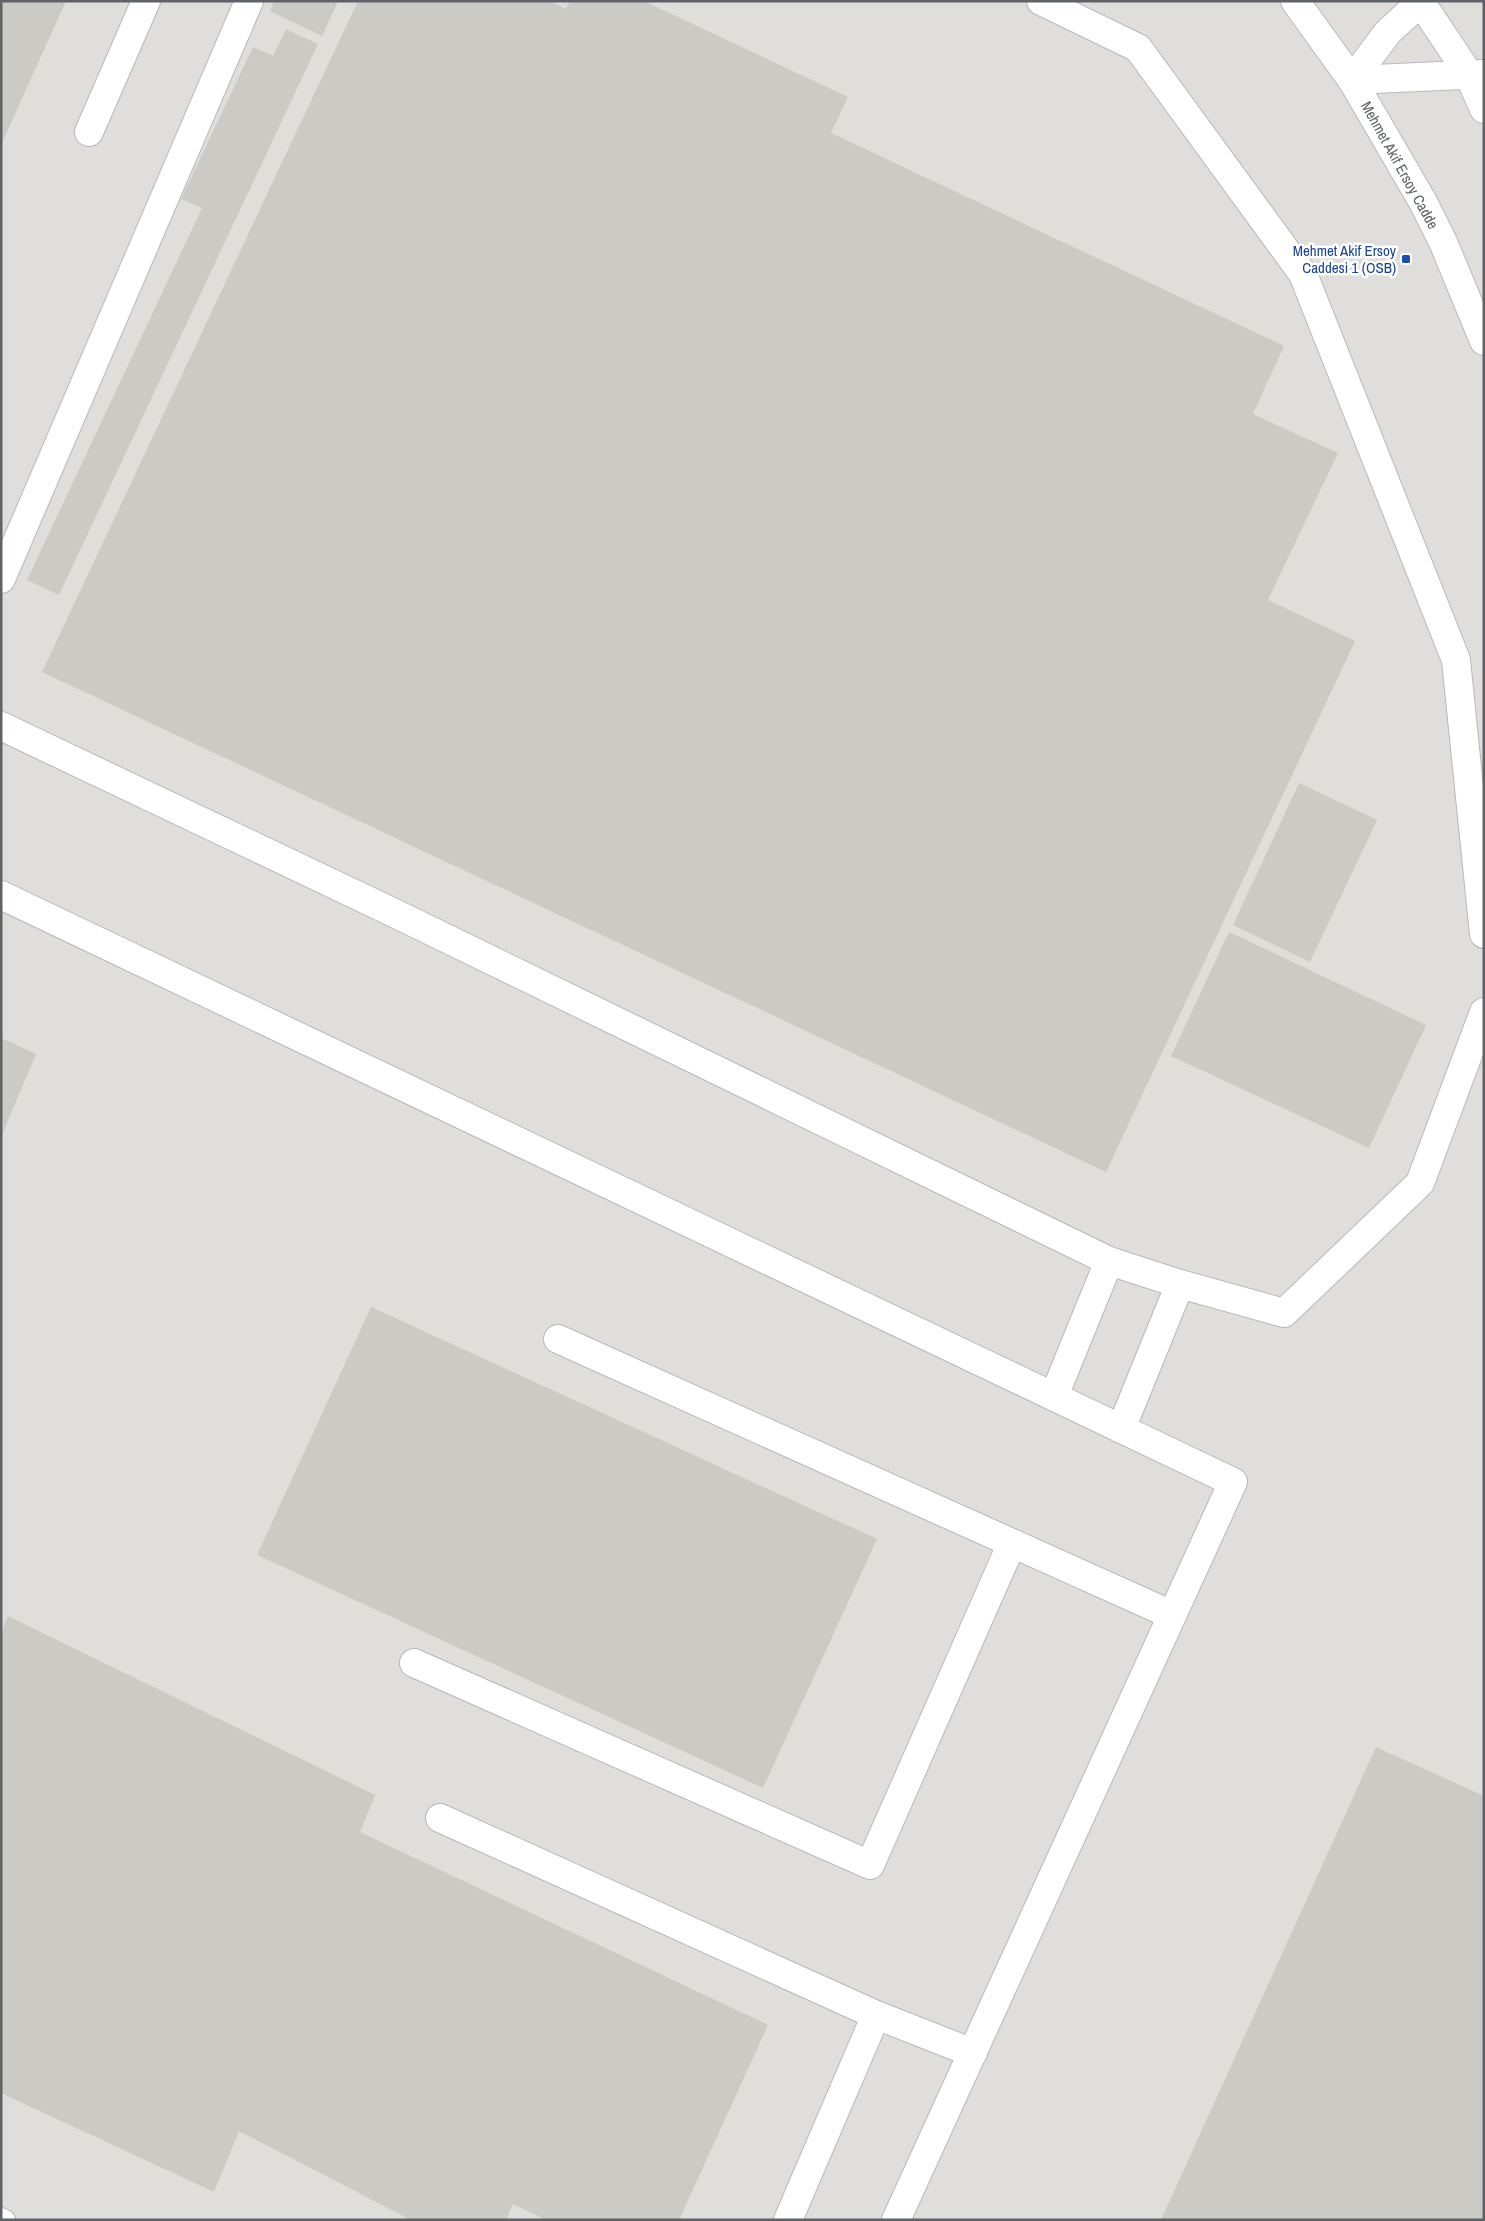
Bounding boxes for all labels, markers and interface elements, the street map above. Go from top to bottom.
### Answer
street label: Mehmet Akif Ersoy Cadde [1356,97,1444,233]
place label: Mehmet Akif Ersoy Caddesi 1 (OSB) [1293,240,1397,278]
marker: Mehmet Akif Ersoy Caddesi 1 (OSB) [1400,253,1412,265]

